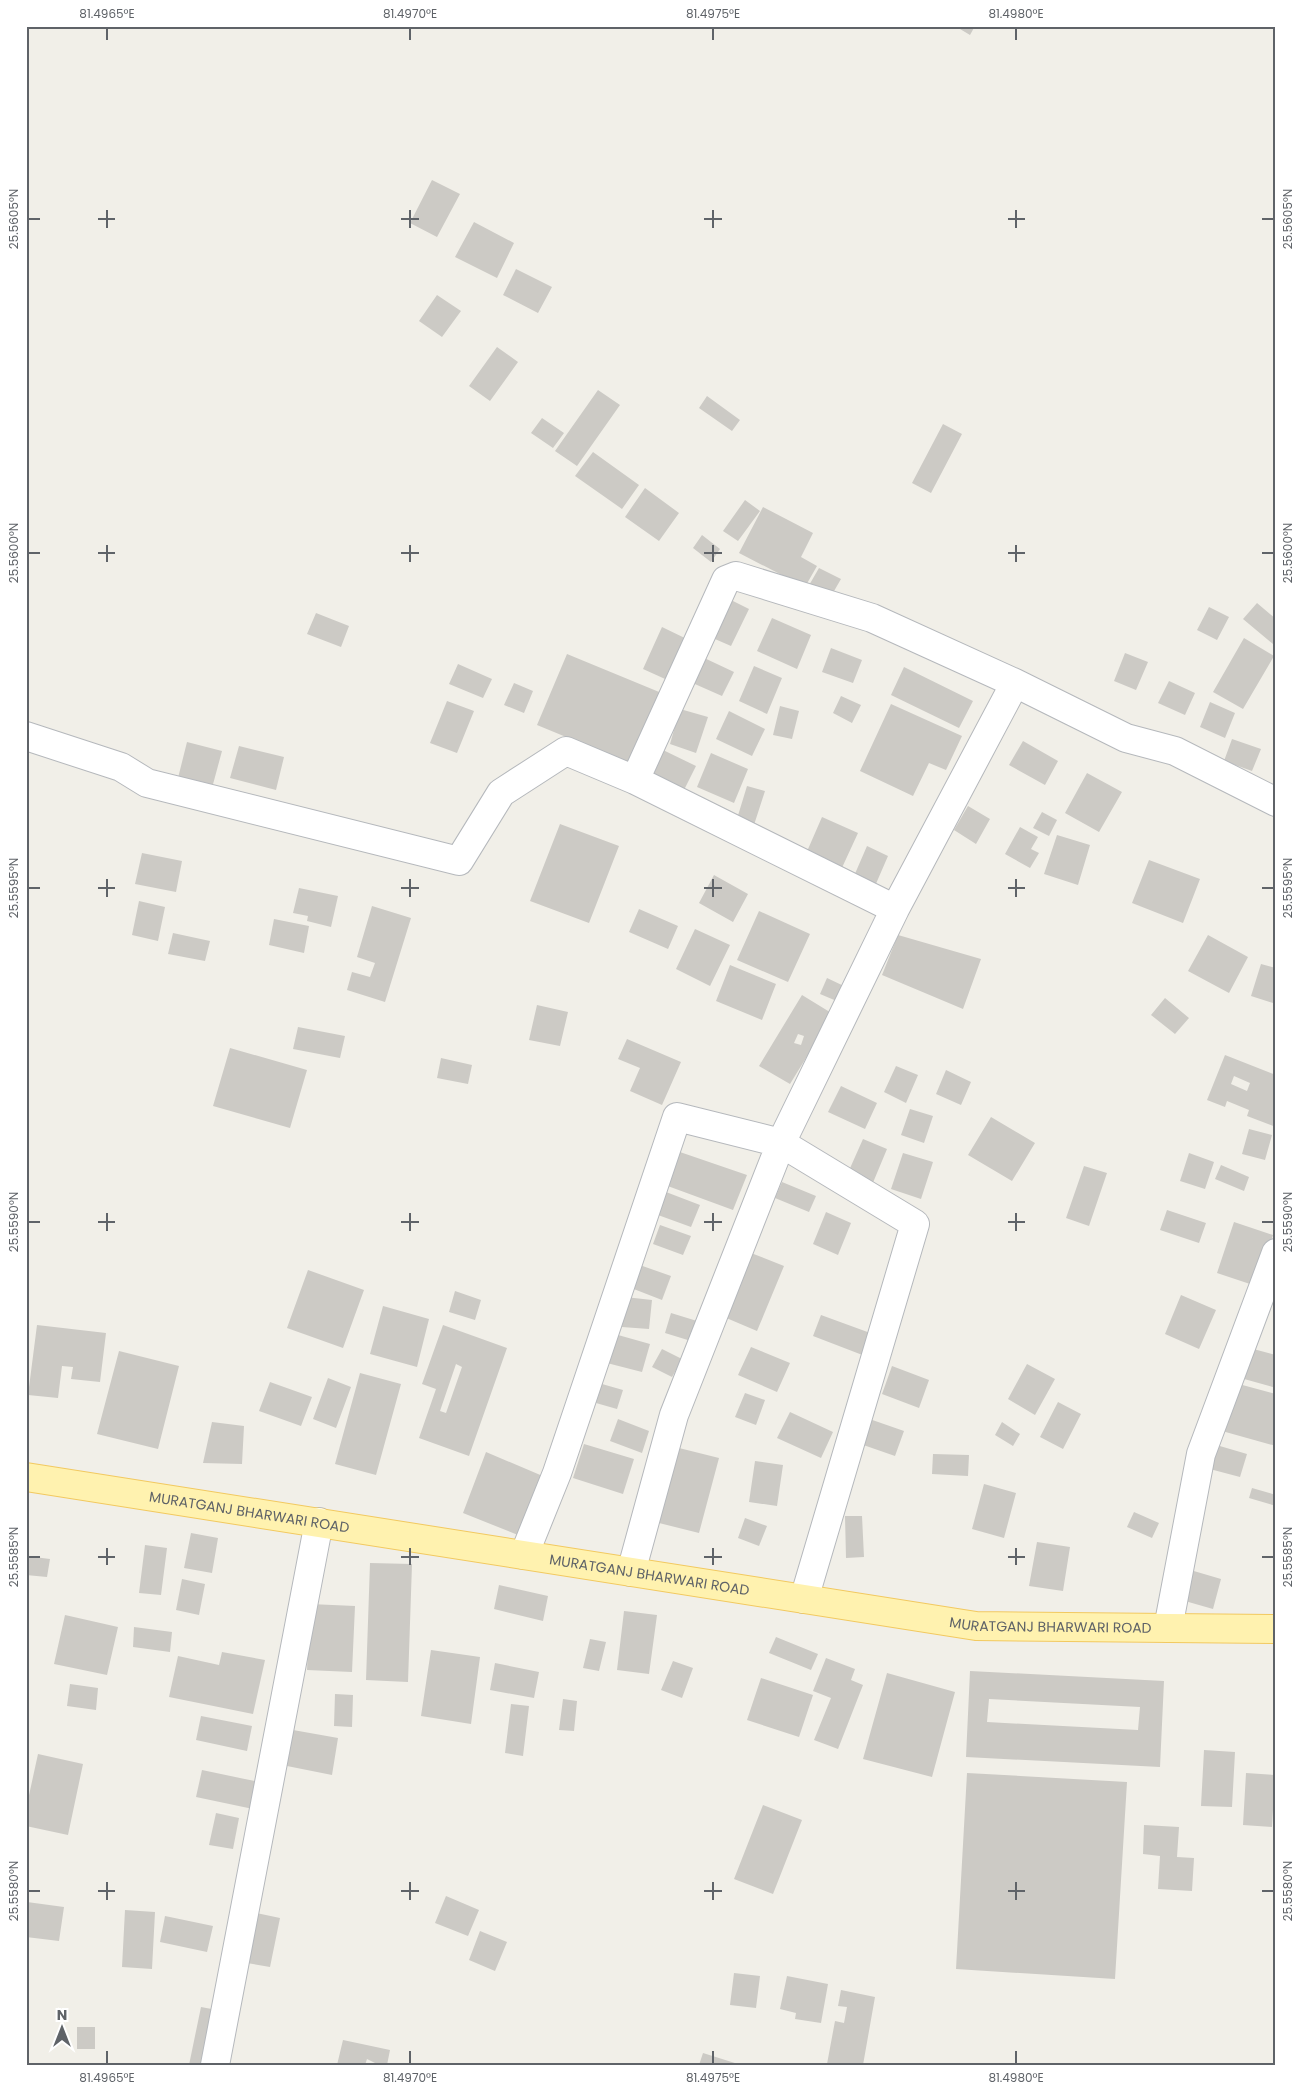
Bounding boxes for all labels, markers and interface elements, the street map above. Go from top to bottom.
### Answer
text: 81.4965°E [79,5,135,22]
text: 81.4970°E [383,5,437,22]
text: 81.4975°E [686,5,740,22]
text: 81.4980°E [988,5,1044,22]
text: 25.5605°N [5,189,22,249]
text: 25.5605°N [1279,189,1296,249]
text: 25.5600°N [5,523,22,583]
text: 25.5600°N [1279,523,1296,583]
text: 25.5595°N [5,858,22,918]
text: 25.5595°N [1279,858,1296,918]
text: 25.5590°N [5,1192,22,1252]
text: 25.5590°N [1279,1192,1296,1252]
street label: MURATGANJ BHARWARI ROAD [148,1486,351,1538]
text: 25.5585°N [5,1527,22,1587]
text: 25.5585°N [1279,1527,1296,1587]
street label: MURATGANJ BHARWARI ROAD [548,1549,751,1600]
street label: MURATGANJ BHARWARI ROAD [948,1612,1152,1638]
text: 25.5580°N [5,1861,22,1921]
text: 25.5580°N [1279,1861,1296,1921]
north arrow [38,2004,88,2054]
text: N [57,2005,67,2025]
text: 81.4965°E [79,2069,135,2086]
text: 81.4970°E [383,2069,437,2086]
text: 81.4975°E [686,2069,740,2086]
text: 81.4980°E [988,2069,1044,2086]

